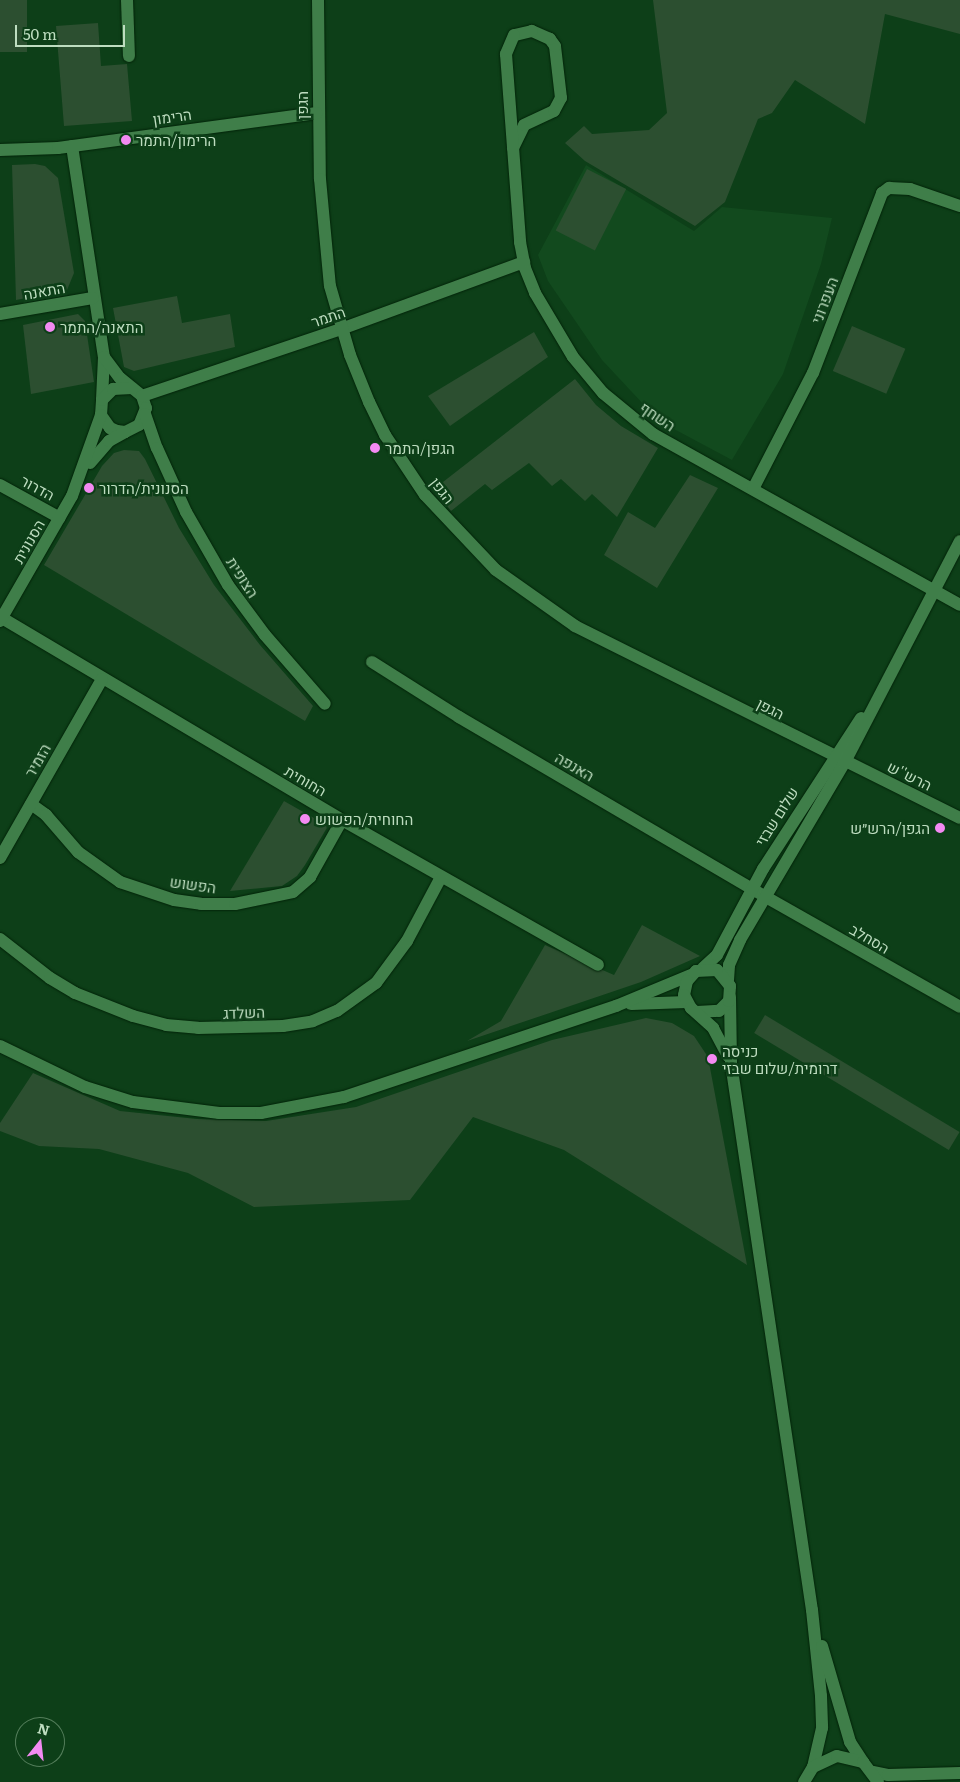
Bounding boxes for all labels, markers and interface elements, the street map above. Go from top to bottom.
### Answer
scale bar [18,15,128,47]
text: 50 m [23,22,57,45]
street label: הגפן [293,91,311,119]
street label: הרימון [151,104,193,128]
place label: הרימון/התמר [136,131,216,149]
marker: הרימון/התמר [120,134,132,146]
street label: העפרוני [807,274,841,326]
street label: התאנה [22,277,66,303]
street label: התמר [308,302,348,330]
place label: התאנה/התמר [60,318,144,336]
marker: התאנה/התמר [44,321,56,333]
street label: השחף [637,398,679,434]
place label: הגפן/התמר [385,439,455,457]
marker: הגפן/התמר [369,442,381,454]
street label: הדרור [18,471,58,503]
street label: הגפן [427,473,459,507]
place label: הסנונית/הדרור [99,479,189,497]
marker: הסנונית/הדרור [83,482,95,494]
street label: הסנונית [8,516,48,566]
street label: הצופית [223,553,263,601]
street label: הגפן [754,694,788,722]
street label: הזמיר [20,740,54,780]
street label: האנפה [552,748,598,784]
street label: הרש''ש [885,757,935,793]
street label: החוחית [282,761,330,799]
street label: שלום שבזי [751,783,801,849]
place label: החוחית/הפשוש [315,810,413,828]
marker: החוחית/הפשוש [299,813,311,825]
place label: הגפן/הרש״ש [850,819,930,837]
marker: הגפן/הרש״ש [934,822,946,834]
street label: הפשוש [169,872,217,896]
street label: הסחלב [847,919,893,957]
street label: השלדג [223,1002,265,1022]
place label: כניסה דרומית/שלום שבזי [722,1041,838,1076]
marker: כניסה דרומית/שלום שבזי [706,1053,718,1065]
north arrow [15,1717,65,1767]
text: N [35,1717,52,1740]

